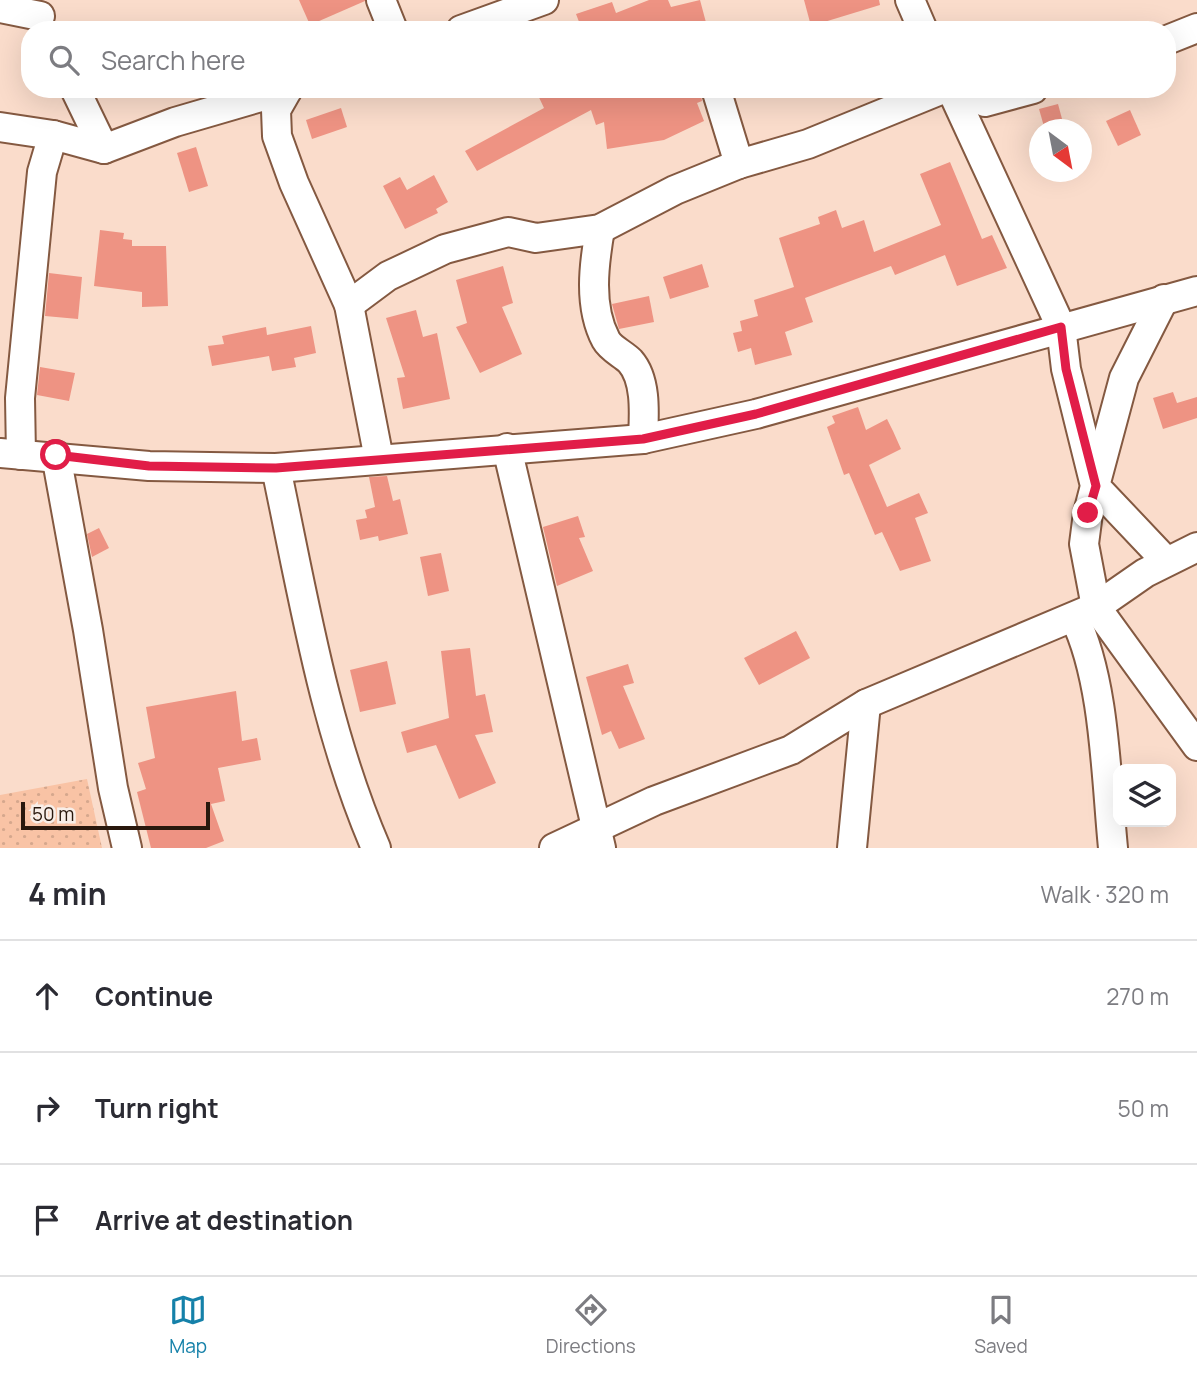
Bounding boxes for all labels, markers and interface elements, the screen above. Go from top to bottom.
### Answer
search box [21,21,1176,98]
icon: search [45,41,83,79]
text: Search here [101,42,246,78]
north arrow [1029,119,1092,182]
route start [40,439,71,470]
route end [1072,497,1103,528]
map controls [1113,764,1176,827]
button: layers [1113,764,1176,827]
scale bar [21,799,210,831]
text: 50 m [32,801,74,827]
text: 4 min [28,873,106,914]
text: Walk · 320 m [1041,878,1169,910]
icon: ahead [28,977,66,1015]
text: Continue [95,978,213,1014]
text: 270 m [1106,980,1169,1012]
icon: right [28,1089,66,1127]
text: Turn right [95,1090,219,1126]
text: 50 m [1118,1092,1169,1124]
icon: arrive [28,1201,66,1239]
text: Arrive at destination [95,1202,353,1238]
tab: Map [169,1291,207,1359]
tab: Directions [546,1291,636,1359]
tab: Saved [974,1291,1028,1359]

